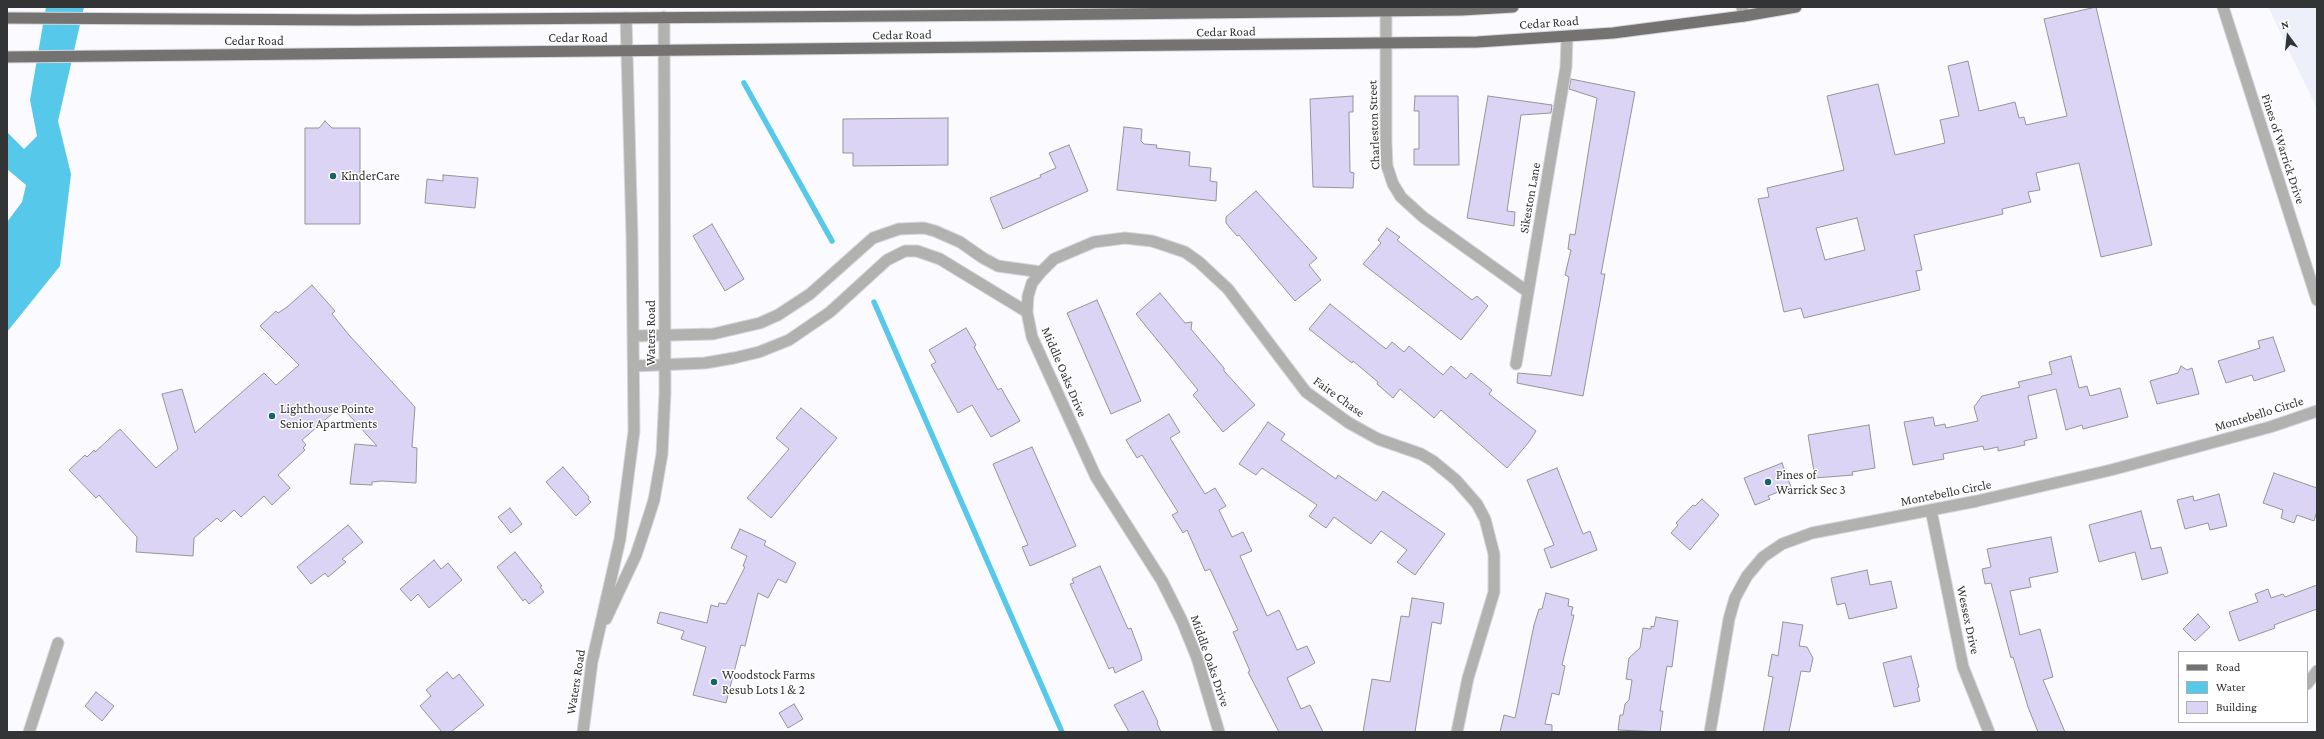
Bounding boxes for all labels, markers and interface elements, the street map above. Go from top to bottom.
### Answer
street label: Cedar Road [1519,13,1579,33]
north arrow [2268,16,2308,56]
text: N [2280,18,2290,31]
street label: Cedar Road [1196,24,1256,40]
street label: Cedar Road [872,27,932,43]
street label: Cedar Road [548,30,608,46]
street label: Cedar Road [224,33,284,49]
street label: Charleston Street [1365,80,1383,170]
street label: Pines of Warrick Drive [2258,92,2308,206]
street label: Sikeston Lane [1516,161,1544,235]
place label: KinderCare [341,168,400,184]
marker: KinderCare [328,171,338,181]
street label: Waters Road [643,300,659,366]
street label: Middle Oaks Drive [1038,325,1090,419]
street label: Faire Chase [1310,373,1368,421]
street label: Montebello Circle [2213,393,2305,435]
place label: Lighthouse Pointe Senior Apartments [280,401,377,432]
marker: Lighthouse Pointe Senior Apartments [267,411,277,421]
place label: Pines of Warrick Sec 3 [1776,467,1846,498]
marker: Pines of Warrick Sec 3 [1763,477,1773,487]
street label: Montebello Circle [1899,477,1993,509]
street label: Wessex Drive [1953,584,1983,656]
street label: Middle Oaks Drive [1187,613,1233,709]
street label: Waters Road [563,648,589,716]
legend [2178,651,2308,723]
text: Road [2216,660,2240,674]
place label: Woodstock Farms Resub Lots 1 & 2 [722,667,815,698]
marker: Woodstock Farms Resub Lots 1 & 2 [709,677,719,687]
text: Water [2216,680,2245,694]
text: Building [2216,700,2257,714]

